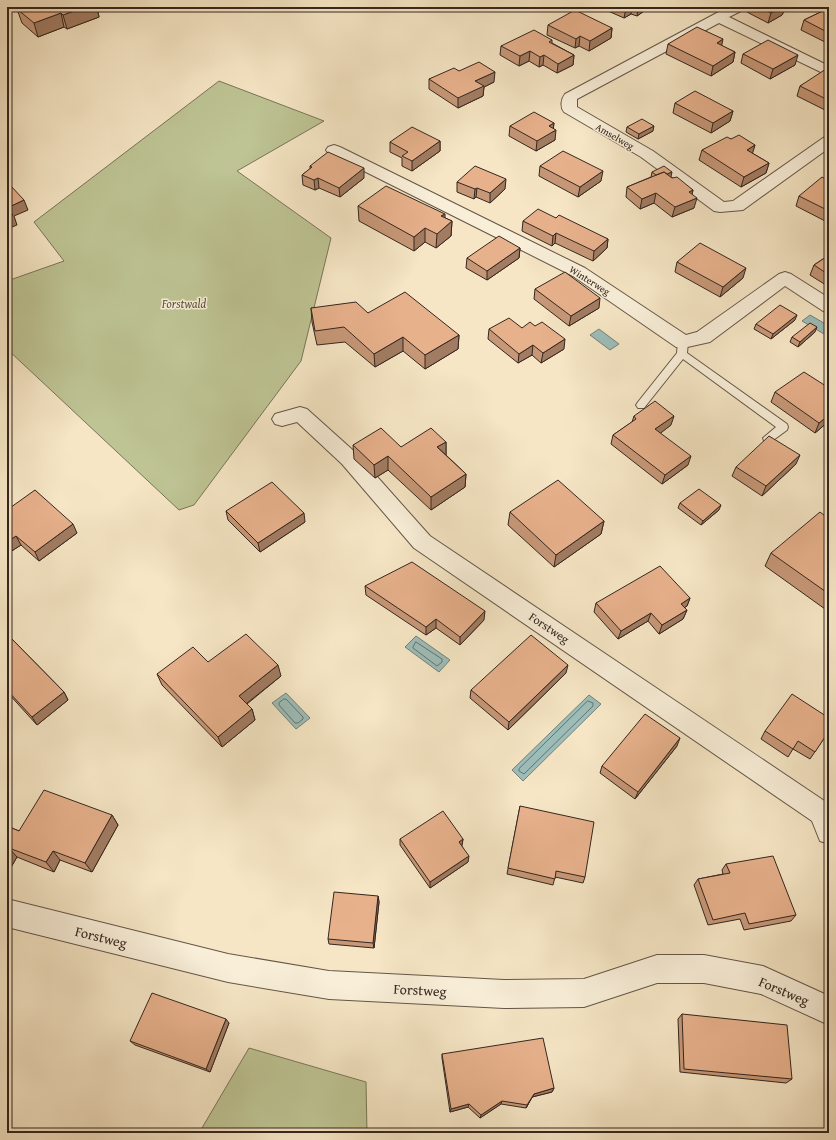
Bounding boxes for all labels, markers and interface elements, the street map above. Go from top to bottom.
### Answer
street label: Amselweg [593,119,637,154]
street label: Winterweg [566,262,613,299]
park label: Forstwald [161,295,207,312]
street label: Forstweg [526,608,573,647]
street label: Forstweg [73,921,129,953]
street label: Forstweg [756,971,812,1011]
street label: Forstweg [393,979,447,1001]

